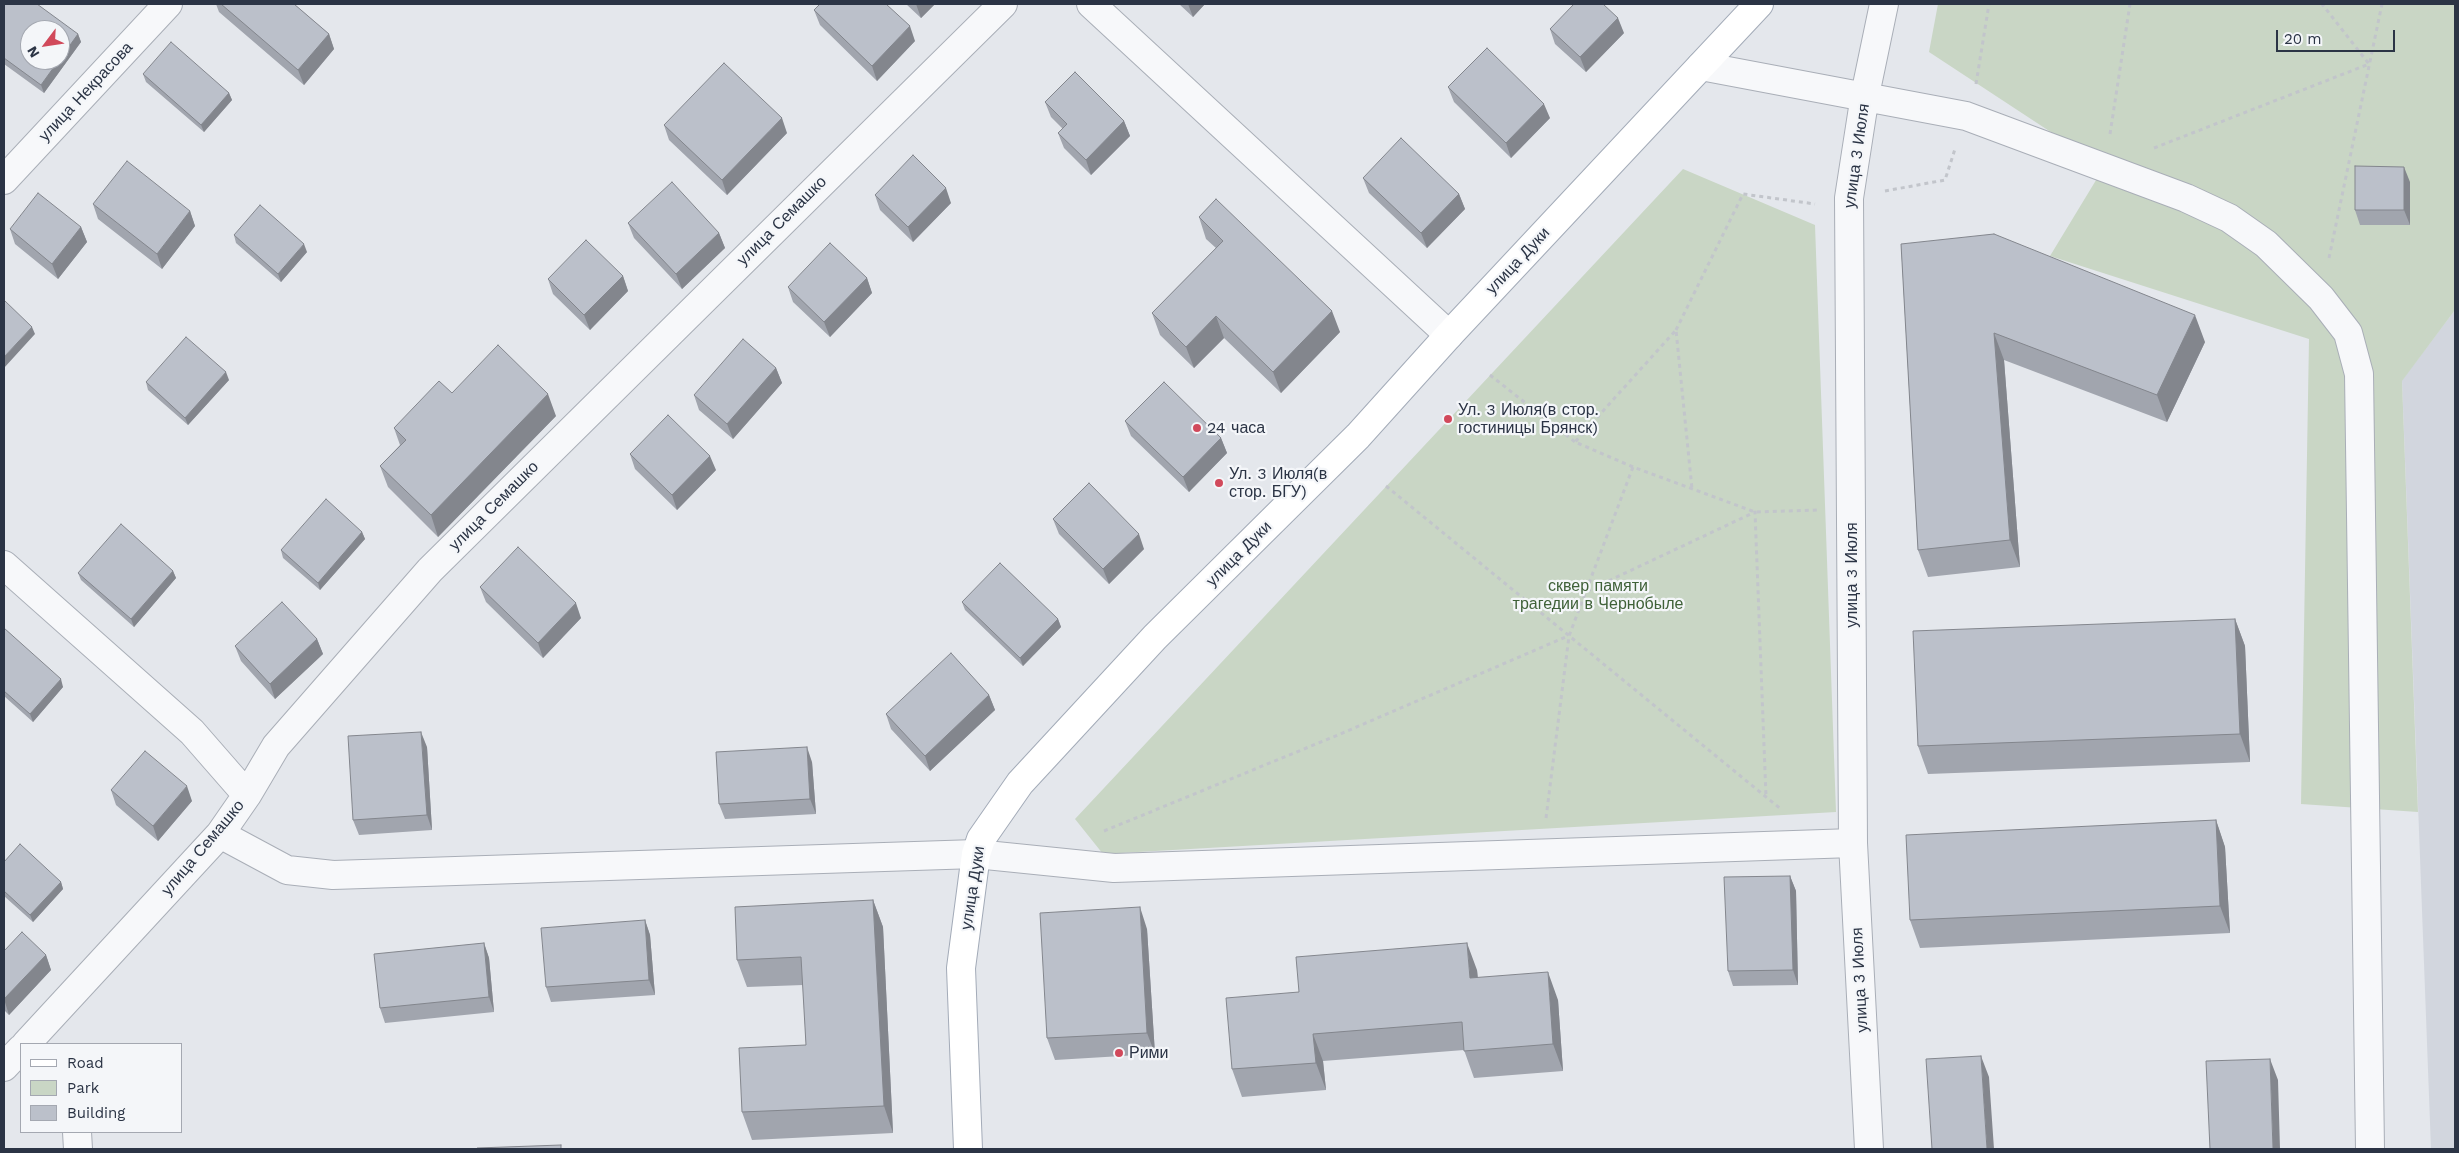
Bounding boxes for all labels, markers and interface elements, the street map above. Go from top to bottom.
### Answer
north arrow [20,20,70,70]
scale bar [2279,20,2398,52]
text: 20 m [2284,30,2322,48]
street label: улица Некрасова [35,38,137,146]
text: N [23,44,43,61]
street label: улица 3 Июля [1840,102,1874,210]
street label: улица Семашко [733,172,831,270]
street label: улица Дуки [1482,224,1554,298]
place label: Ул. 3 Июля(в стор. гостиницы Брянск) [1458,400,1599,438]
marker: Ул. 3 Июля(в стор. гостиницы Брянск) [1442,413,1454,425]
place label: 24 часа [1207,418,1265,438]
marker: 24 часа [1191,422,1203,434]
street label: улица Семашко [445,457,543,555]
place label: Ул. 3 Июля(в стор. БГУ) [1229,464,1327,502]
marker: Ул. 3 Июля(в стор. БГУ) [1213,477,1225,489]
street label: улица Дуки [1202,517,1276,591]
street label: улица 3 Июля [1842,522,1862,628]
park label: сквер памяти трагедии в Чернобыле [1513,576,1683,614]
street label: улица Семашко [157,796,249,900]
street label: улица Дуки [957,845,989,931]
street label: улица 3 Июля [1848,927,1872,1033]
legend [20,1043,182,1133]
place label: Рими [1129,1043,1169,1063]
marker: Рими [1113,1047,1125,1059]
text: Road [67,1054,104,1072]
text: Park [67,1079,99,1097]
text: Building [67,1104,125,1122]

